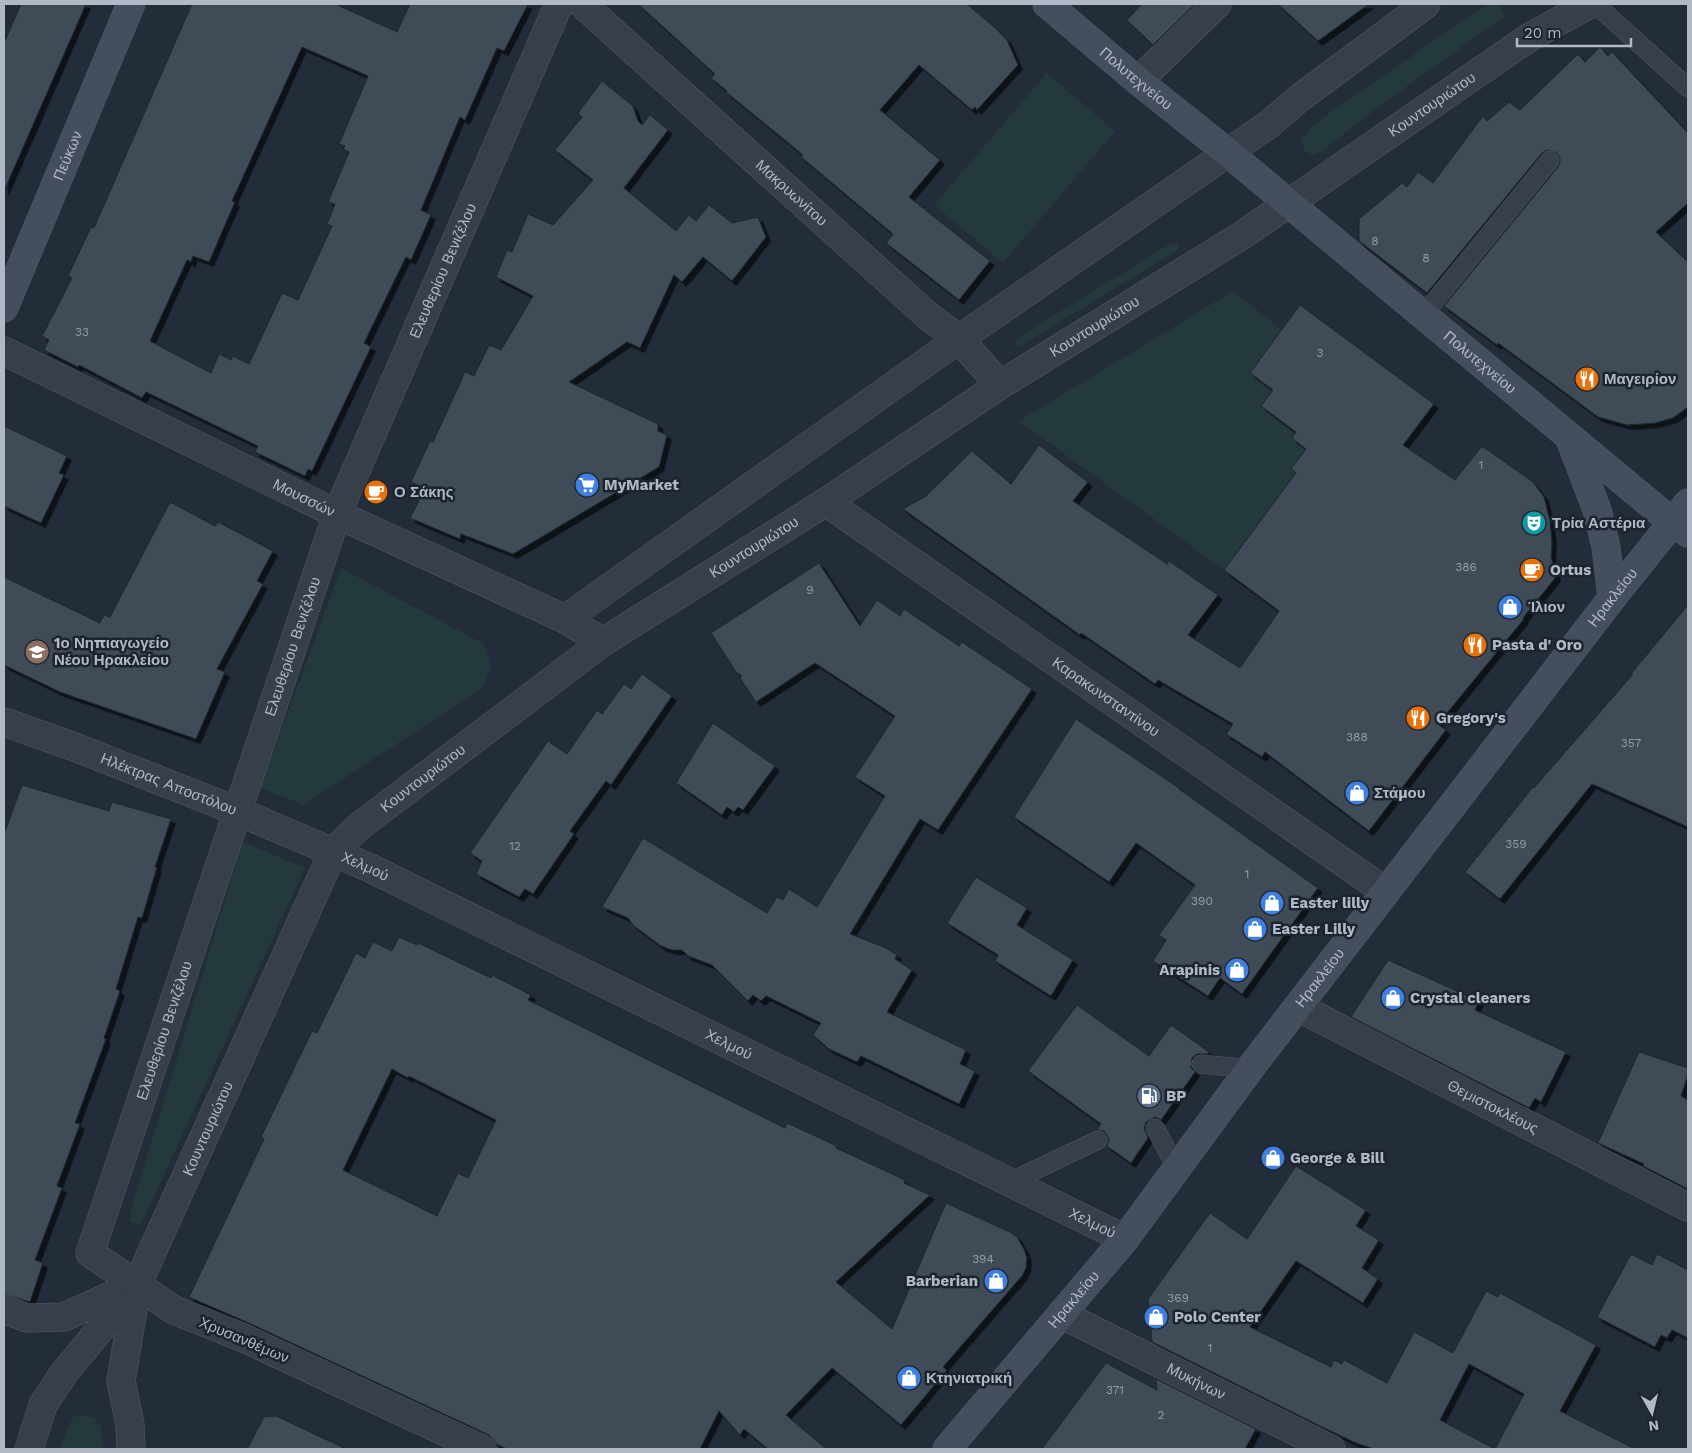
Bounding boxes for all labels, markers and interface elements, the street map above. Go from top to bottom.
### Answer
scale bar [1517,15,1631,47]
text: 20 m [1524,24,1562,42]
street label: Πολυτεχνείου [1096,43,1176,114]
street label: Κουντουριώτου [1385,68,1479,141]
street label: Πεύκων [49,128,86,183]
street label: Μακρυωνίτου [752,156,831,230]
street label: Ελευθερίου Βενιζέλου [406,200,480,341]
house number: 8 [1371,234,1379,248]
house number: 8 [1422,251,1430,265]
street label: Κουντουριώτου [1046,292,1143,361]
house number: 33 [75,325,89,339]
street label: Πολυτεχνείου [1440,327,1520,398]
house number: 3 [1317,346,1324,360]
restaurant icon: Μαγειρίον [1574,366,1600,392]
place label: Μαγειρίον [1604,370,1676,388]
house number: 1 [1479,458,1483,472]
supermarket icon: MyMarket [574,472,600,498]
street label: Μουσσών [270,475,338,521]
place label: MyMarket [604,476,679,494]
cafe icon: Ο Σάκης [363,479,389,505]
place label: Ο Σάκης [394,483,454,501]
theatre icon: Τρία Αστέρια [1521,510,1547,536]
street label: Κουντουριώτου [706,513,802,582]
place label: Τρία Αστέρια [1552,514,1646,532]
cafe icon: Ortus [1519,557,1545,583]
house number: 386 [1455,560,1477,574]
place label: Ortus [1550,561,1591,579]
street label: Ηρακλείου [1584,565,1641,631]
street label: Ελευθερίου Βενιζέλου [261,575,324,718]
house number: 9 [806,583,814,597]
shop icon: Ίλιον [1497,594,1523,620]
place label: Ίλιον [1528,598,1565,616]
restaurant icon: Pasta d' Oro [1462,632,1488,658]
place label: 1ο Νηπιαγωγείο Νέου Ηρακλείου [54,634,169,669]
place label: Pasta d' Oro [1492,636,1582,654]
school or university icon: 1ο Νηπιαγωγείο Νέου Ηρακλείου [24,639,50,665]
street label: Καρακωνσταντίνου [1049,653,1163,740]
restaurant icon: Gregory's [1405,705,1431,731]
place label: Gregory's [1436,709,1506,727]
house number: 388 [1346,730,1368,744]
house number: 357 [1621,736,1642,750]
street label: Κουντουριώτου [377,740,469,816]
street label: Ηλέκτρας Αποστόλου [98,749,239,819]
shop icon: Στάμου [1344,780,1370,806]
place label: Στάμου [1374,784,1426,802]
house number: 359 [1505,837,1527,851]
house number: 12 [509,839,521,853]
street label: Χελμού [339,848,392,885]
house number: 1 [1245,867,1249,881]
shop icon: Easter lilly [1259,890,1285,916]
house number: 390 [1191,894,1213,908]
place label: Easter lilly [1290,894,1370,912]
shop icon: Easter Lilly [1242,916,1268,942]
place label: Easter Lilly [1272,920,1356,938]
street label: Ηρακλείου [1291,945,1348,1011]
shop icon: Arapinis [1224,957,1250,983]
street label: Ελευθερίου Βενιζέλου [133,959,196,1103]
place label: Arapinis [1159,961,1220,979]
shop icon: Crystal cleaners [1380,985,1406,1011]
place label: Crystal cleaners [1410,989,1530,1007]
street label: Χελμού [702,1025,755,1063]
street label: Θεμιστοκλέους [1444,1076,1541,1138]
street label: Κουντουριώτου [179,1078,237,1179]
fuel station icon: BP [1136,1083,1162,1109]
place label: BP [1166,1087,1186,1105]
shop icon: George & Bill [1260,1145,1286,1171]
place label: George & Bill [1290,1149,1385,1167]
street label: Χελμού [1066,1204,1119,1242]
house number: 394 [972,1252,994,1266]
street label: Ηρακλείου [1044,1267,1103,1332]
shop icon: Barberian [983,1268,1009,1294]
place label: Barberian [906,1272,978,1290]
house number: 369 [1167,1291,1189,1305]
shop icon: Polo Center [1143,1304,1169,1330]
place label: Polo Center [1174,1308,1261,1326]
street label: Χρυσανθέμων [196,1313,292,1367]
house number: 1 [1208,1341,1212,1355]
street label: Μυκήνων [1164,1359,1228,1404]
shop icon: Κτηνιατρική [896,1365,922,1391]
place label: Κτηνιατρική [926,1369,1012,1387]
house number: 371 [1106,1383,1124,1397]
north arrow [1627,1388,1677,1438]
house number: 2 [1158,1408,1165,1422]
text: N [1648,1417,1660,1435]

